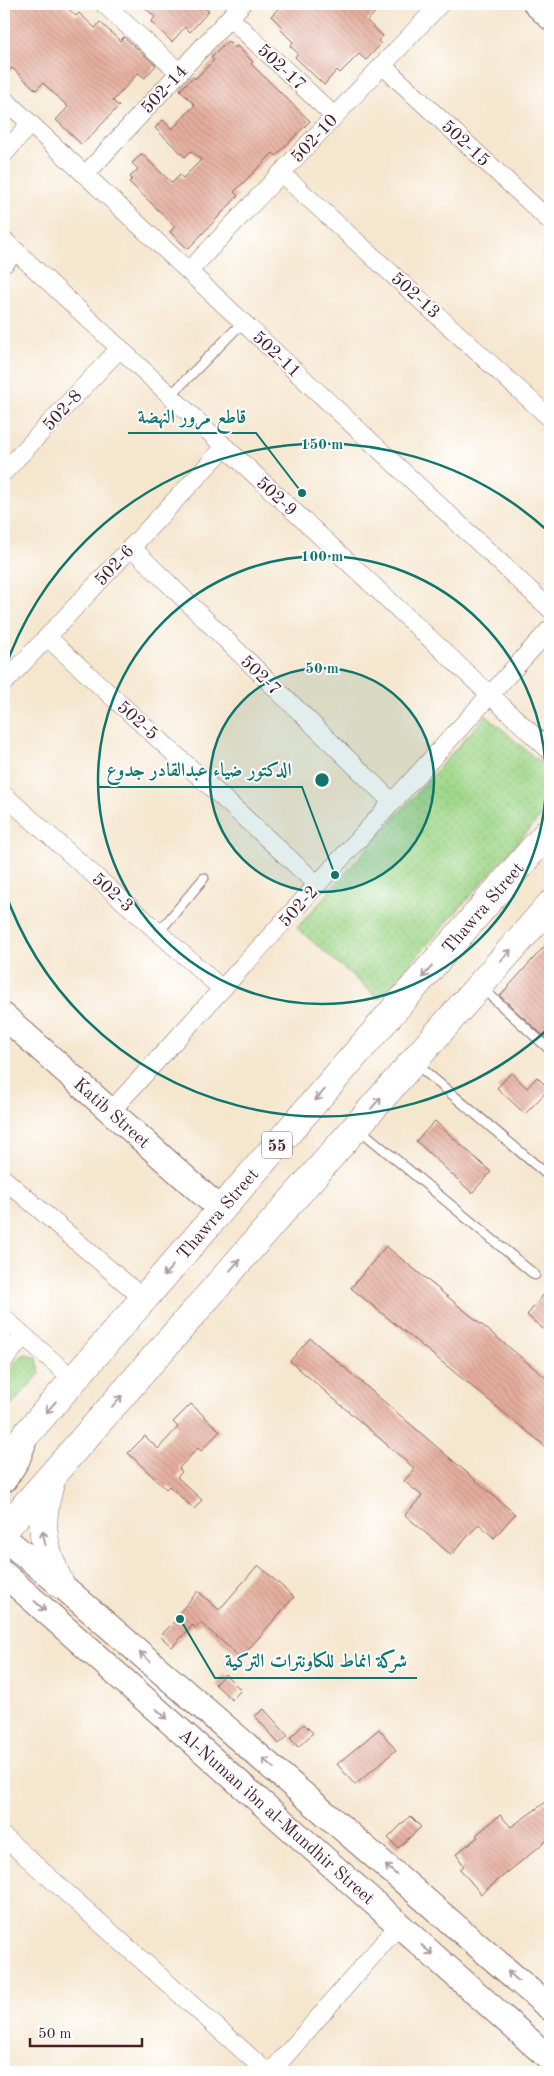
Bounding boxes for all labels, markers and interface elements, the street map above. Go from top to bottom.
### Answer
street label: 502-17 [254,41,309,94]
street label: 502-14 [138,62,191,117]
street label: 502-10 [288,111,341,166]
street label: 502-15 [438,117,493,170]
street label: 502-13 [387,269,443,322]
street label: 502-11 [249,328,304,381]
street label: 502-8 [40,387,86,435]
callout: قاطع مرور النهضة [128,399,256,433]
text: قاطع مرور النهضة [138,408,246,434]
text: 150 m [301,438,343,453]
street label: 502-9 [252,474,300,520]
street label: 502-6 [92,542,138,590]
text: 100 m [301,550,343,565]
street label: 502-7 [237,652,284,699]
text: 50 m [305,662,339,677]
street label: 502-5 [113,698,161,744]
callout: الدكتور ضياء عبدالقادر جدوع [97,753,302,787]
text: الدكتور ضياء عبدالقادر جدوع [106,761,292,785]
centre of rings [313,771,331,789]
street label: Thawra Street [439,859,528,957]
street label: 502-3 [88,870,136,916]
street label: 502-2 [276,883,322,931]
one-way arrow [500,948,512,961]
one-way arrow [421,966,432,979]
street label: Katib Street [70,1075,153,1152]
one-way arrow [315,1089,326,1102]
one-way arrow [370,1097,382,1110]
road number: 55 [262,1132,292,1158]
street label: Thawra Street [174,1165,262,1263]
one-way arrow [229,1259,241,1272]
one-way arrow [163,1264,174,1277]
one-way arrow [111,1395,122,1408]
one-way arrow [45,1400,56,1413]
one-way arrow [39,1530,49,1546]
one-way arrow [34,1601,47,1612]
callout: شركة انماط للكاونترات التركية [215,1644,417,1678]
text: شركة انماط للكاونترات التركية [225,1649,407,1673]
one-way arrow [138,1651,151,1663]
one-way arrow [155,1709,168,1720]
street label: Al-Numan ibn al-Mundhir Street [175,1726,377,1908]
one-way arrow [261,1757,274,1769]
one-way arrow [384,1864,397,1875]
one-way arrow [420,1944,433,1955]
one-way arrow [507,1970,520,1982]
scale bar [30,2016,142,2048]
text: 50 m [38,2027,72,2042]

